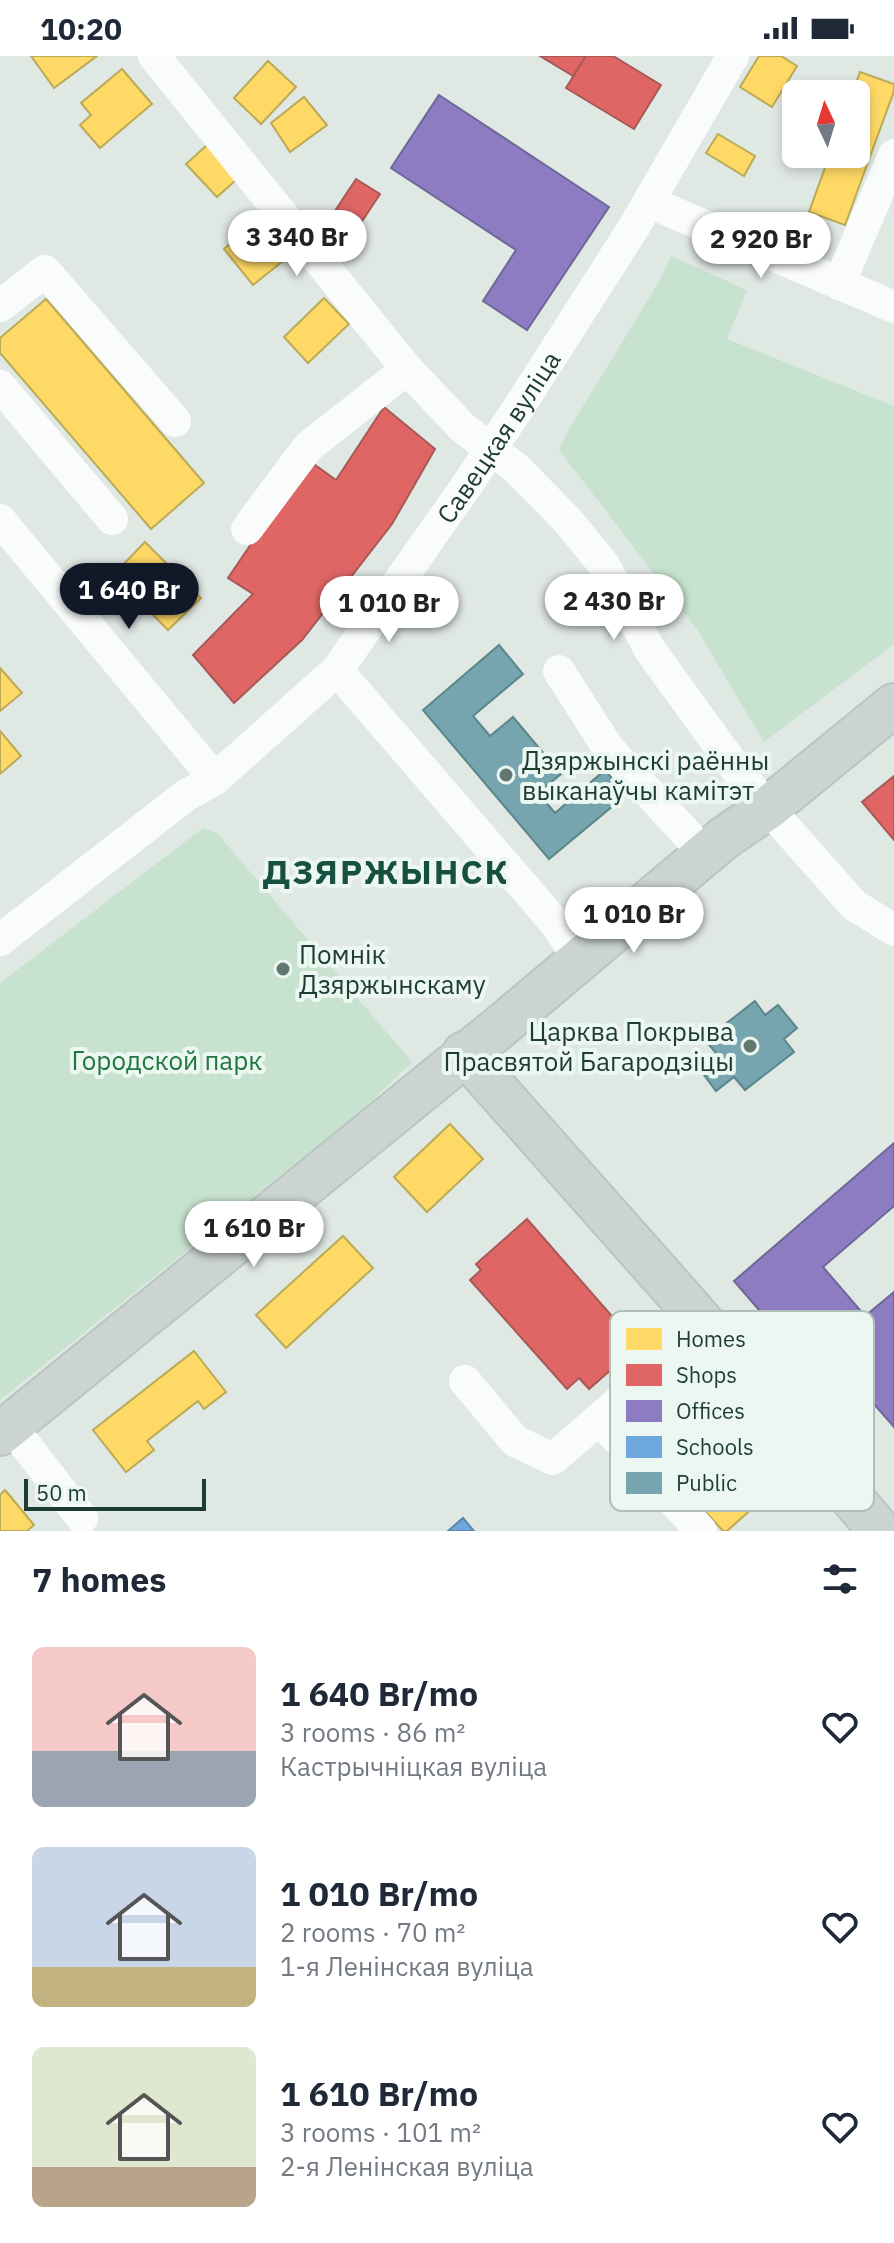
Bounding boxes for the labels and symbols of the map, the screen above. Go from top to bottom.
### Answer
north arrow [782,80,870,168]
pin: 3 340 Br [214,210,380,278]
pin: 2 920 Br [678,212,844,280]
street label: Савецкая вуліца [429,344,568,530]
pin: 1 640 Br [46,563,212,631]
pin: 2 430 Br [531,574,697,642]
pin: 1 010 Br [306,576,472,644]
place label: Дзяржынскі раённы выканаўчы камітэт [522,743,769,807]
marker: Дзяржынскі раённы выканаўчы камітэт [497,766,515,784]
district label: ДЗЯРЖЫНСК [262,849,510,893]
pin: 1 010 Br [551,887,717,955]
place label: Помнік Дзяржынскаму [299,937,486,1001]
marker: Помнік Дзяржынскаму [274,960,292,978]
place label: Царква Покрыва Прасвятой Багародзіцы [443,1014,734,1078]
marker: Царква Покрыва Прасвятой Багародзіцы [741,1037,759,1055]
park label: Городской парк [71,1043,263,1077]
pin: 1 610 Br [171,1201,337,1269]
legend [610,1311,874,1511]
text: Homes [676,1324,746,1353]
text: Shops [676,1360,737,1389]
text: Offices [676,1396,745,1425]
text: Schools [676,1432,754,1461]
text: Public [676,1468,737,1497]
scale bar [24,1475,206,1511]

